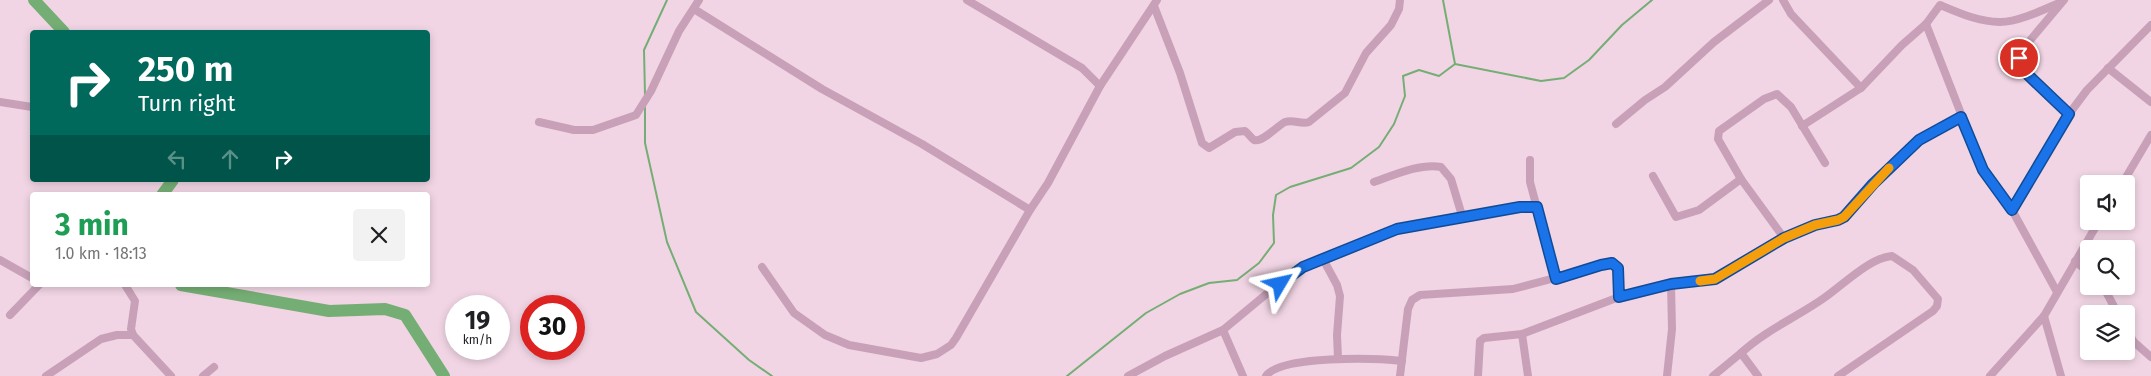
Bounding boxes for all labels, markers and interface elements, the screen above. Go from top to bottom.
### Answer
pin [1998,37,2040,79]
icon: arrive [2005,44,2033,72]
text: 250 m [138,48,233,90]
icon: right [55,50,120,115]
text: Turn right [138,90,235,117]
icon: left [163,145,191,173]
icon: ahead [216,145,244,173]
icon: right [269,145,297,173]
map controls [2080,175,2135,360]
button: sound [2080,175,2135,230]
text: 3 min [55,207,129,243]
button: close [353,209,405,261]
button: search [2080,240,2135,295]
text: 1.0 km · 18:13 [55,244,147,263]
position arrow [1253,257,1305,309]
speed limit sign: 30 [520,295,585,360]
button: layers [2080,305,2135,360]
text: 19 [465,306,490,336]
text: km/h [463,333,492,347]

